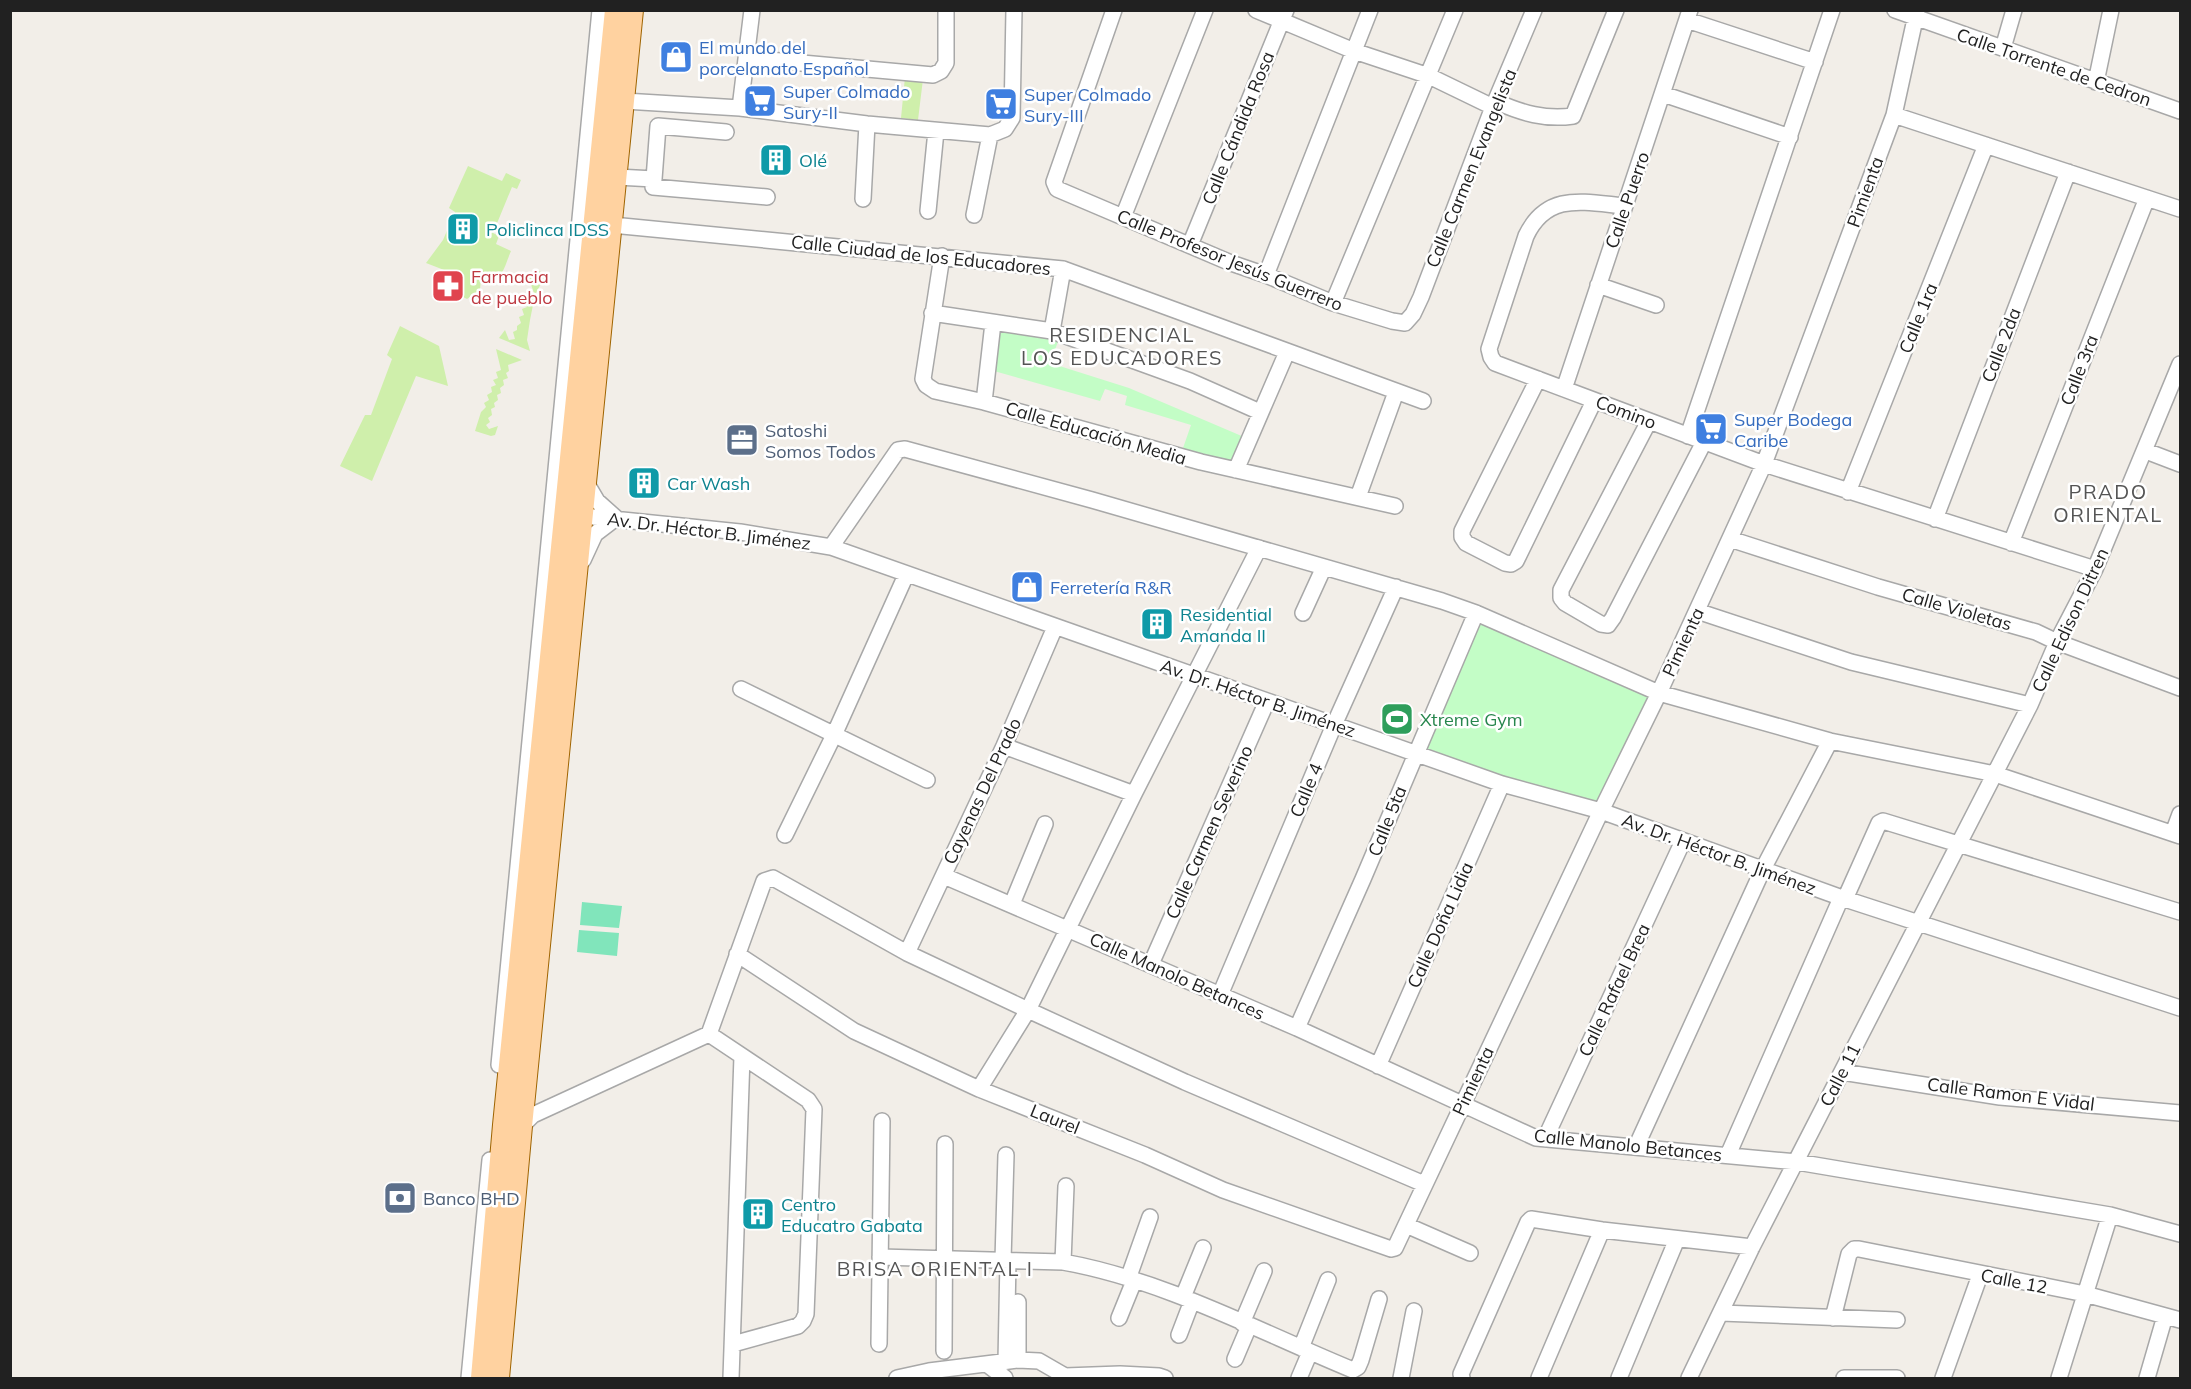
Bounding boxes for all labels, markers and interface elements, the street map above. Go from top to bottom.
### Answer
street label: Calle Torrente de Cedron [1954,23,2154,111]
place label: El mundo del porcelanato Español [699,36,869,80]
shop icon: El mundo del porcelanato Español [658,39,694,75]
street label: Calle Cándida Rosa [1197,48,1279,208]
street label: Calle Carmen Evangelista [1421,65,1521,271]
place label: Super Colmado Sury-II [783,80,910,124]
supermarket icon: Super Colmado Sury-II [742,83,778,119]
place label: Super Colmado Sury-III [1024,83,1151,127]
supermarket icon: Super Colmado Sury-III [983,86,1019,122]
building icon: Olé [758,142,794,178]
place label: Olé [799,149,827,172]
street label: Calle Puerro [1600,149,1654,251]
street label: Pimienta [1842,154,1888,230]
street label: Calle Profesor Jesús Guerrero [1114,204,1346,316]
building icon: Policlinca IDSS [445,211,481,247]
place label: Policlinca IDSS [486,218,609,241]
street label: Calle Ciudad de los Educadores [790,230,1052,280]
place label: Farmacia de pueblo [471,265,553,309]
pharmacy icon: Farmacia de pueblo [430,268,466,304]
street label: Calle 1ra [1893,279,1943,357]
street label: Calle 2da [1976,304,2026,386]
district label: RESIDENCIAL LOS EDUCADORES [1021,322,1223,370]
street label: Calle 3ra [2055,331,2103,409]
street label: Comino [1593,390,1659,434]
street label: Calle Educación Media [1003,396,1189,470]
place label: Super Bodega Caribe [1734,408,1852,452]
supermarket icon: Super Bodega Caribe [1693,411,1729,447]
place label: Satoshi Somos Todos [765,419,876,463]
office icon: Satoshi Somos Todos [724,422,760,458]
building icon: Car Wash [626,465,662,501]
place label: Car Wash [667,472,750,495]
district label: PRADO ORIENTAL [2053,479,2163,527]
street label: Av. Dr. Héctor B. Jiménez [606,507,812,555]
street label: Calle Edison Ditren [2026,544,2114,696]
shop icon: Ferretería R&R [1009,569,1045,605]
place label: Ferretería R&R [1050,576,1172,599]
street label: Calle Violetas [1899,582,2015,636]
place label: Residential Amanda II [1180,603,1272,647]
street label: Pimienta [1657,604,1709,680]
building icon: Residential Amanda II [1139,606,1175,642]
street label: Av. Dr. Héctor B. Jiménez [1157,654,1359,742]
sports icon: Xtreme Gym [1379,701,1415,737]
place label: Xtreme Gym [1420,708,1523,731]
street label: Cayenas Del Prado [938,714,1026,868]
street label: Calle Carmen Severino [1160,742,1258,922]
street label: Calle 4 [1284,759,1328,821]
street label: Calle 5ta [1363,782,1411,860]
street label: Av. Dr. Héctor B. Jiménez [1619,808,1819,900]
street label: Calle Doña Lidia [1402,858,1478,992]
street label: Calle Rafael Brea [1573,920,1655,1060]
street label: Calle Manolo Betances [1086,927,1268,1025]
street label: Calle 11 [1814,1040,1866,1110]
street label: Pimienta [1447,1043,1499,1119]
street label: Calle Ramon E Vidal [1926,1072,2096,1116]
street label: Laurel [1027,1099,1083,1139]
street label: Calle Manolo Betances [1533,1124,1723,1166]
bank icon: Banco BHD [382,1180,418,1216]
place label: Banco BHD [423,1187,520,1210]
place label: Centro Educatro Gabata [781,1193,923,1237]
building icon: Centro Educatro Gabata [740,1196,776,1232]
district label: BRISA ORIENTAL I [837,1256,1033,1281]
street label: Calle 12 [1979,1263,2049,1299]

